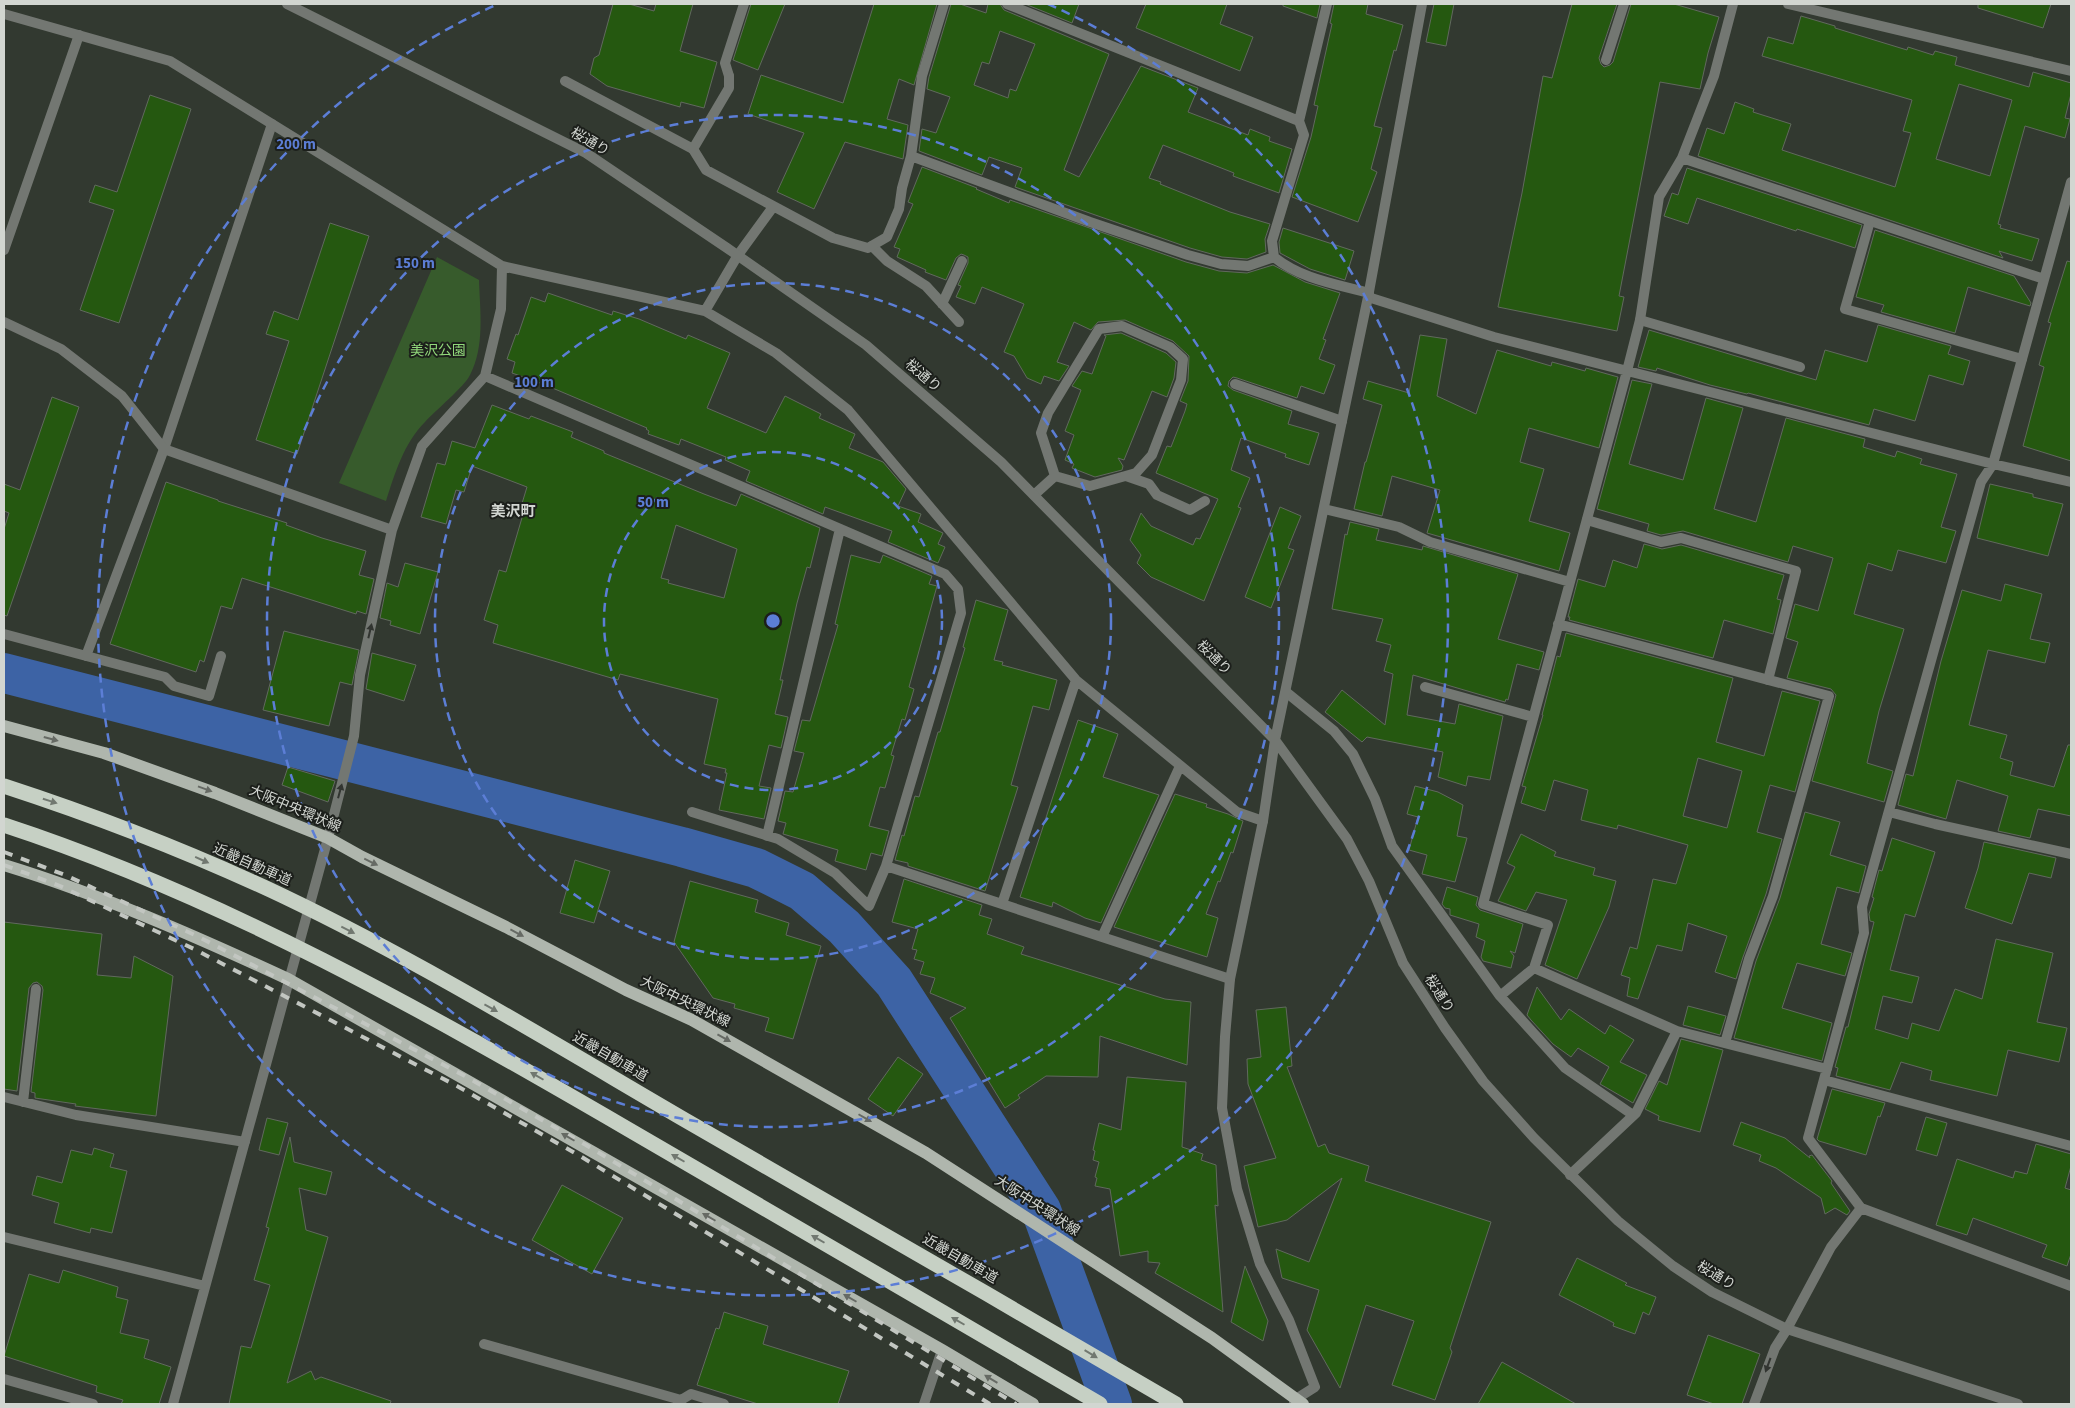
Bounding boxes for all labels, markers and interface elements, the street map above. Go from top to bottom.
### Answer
street label: 桜通り [567,123,613,161]
text: 200 m [276,134,316,155]
text: 150 m [395,253,435,274]
park label: 美沢公園 [410,341,466,361]
street label: 桜通り [901,355,945,397]
text: 100 m [514,372,554,393]
text: 50 m [637,492,669,513]
district label: 美沢町 [490,501,536,522]
centre of rings [764,612,782,630]
one-way arrow [366,624,374,639]
street label: 桜通り [1192,636,1236,680]
one-way arrow [43,735,58,743]
street label: 大阪中央環状線 [246,781,344,837]
one-way arrow [336,783,344,798]
one-way arrow [198,785,213,793]
one-way arrow [43,797,58,805]
street label: 近畿自動車道 [210,839,294,891]
one-way arrow [195,856,209,864]
one-way arrow [364,858,378,866]
one-way arrow [341,926,355,934]
one-way arrow [510,929,524,937]
street label: 桜通り [1419,971,1459,1017]
street label: 大阪中央環状線 [637,972,733,1032]
one-way arrow [484,1003,497,1012]
street label: 近畿自動車道 [569,1027,651,1087]
one-way arrow [717,1034,731,1043]
one-way arrow [530,1072,544,1081]
one-way arrow [859,1114,872,1123]
one-way arrow [561,1133,574,1142]
one-way arrow [671,1153,684,1162]
street label: 大阪中央環状線 [990,1171,1084,1241]
one-way arrow [702,1213,715,1222]
street label: 近畿自動車道 [919,1229,1001,1289]
one-way arrow [811,1235,825,1244]
street label: 桜通り [1693,1257,1739,1295]
one-way arrow [844,1293,857,1302]
one-way arrow [952,1317,965,1326]
one-way arrow [1084,1349,1097,1358]
one-way arrow [1764,1358,1772,1373]
one-way arrow [984,1375,997,1384]

